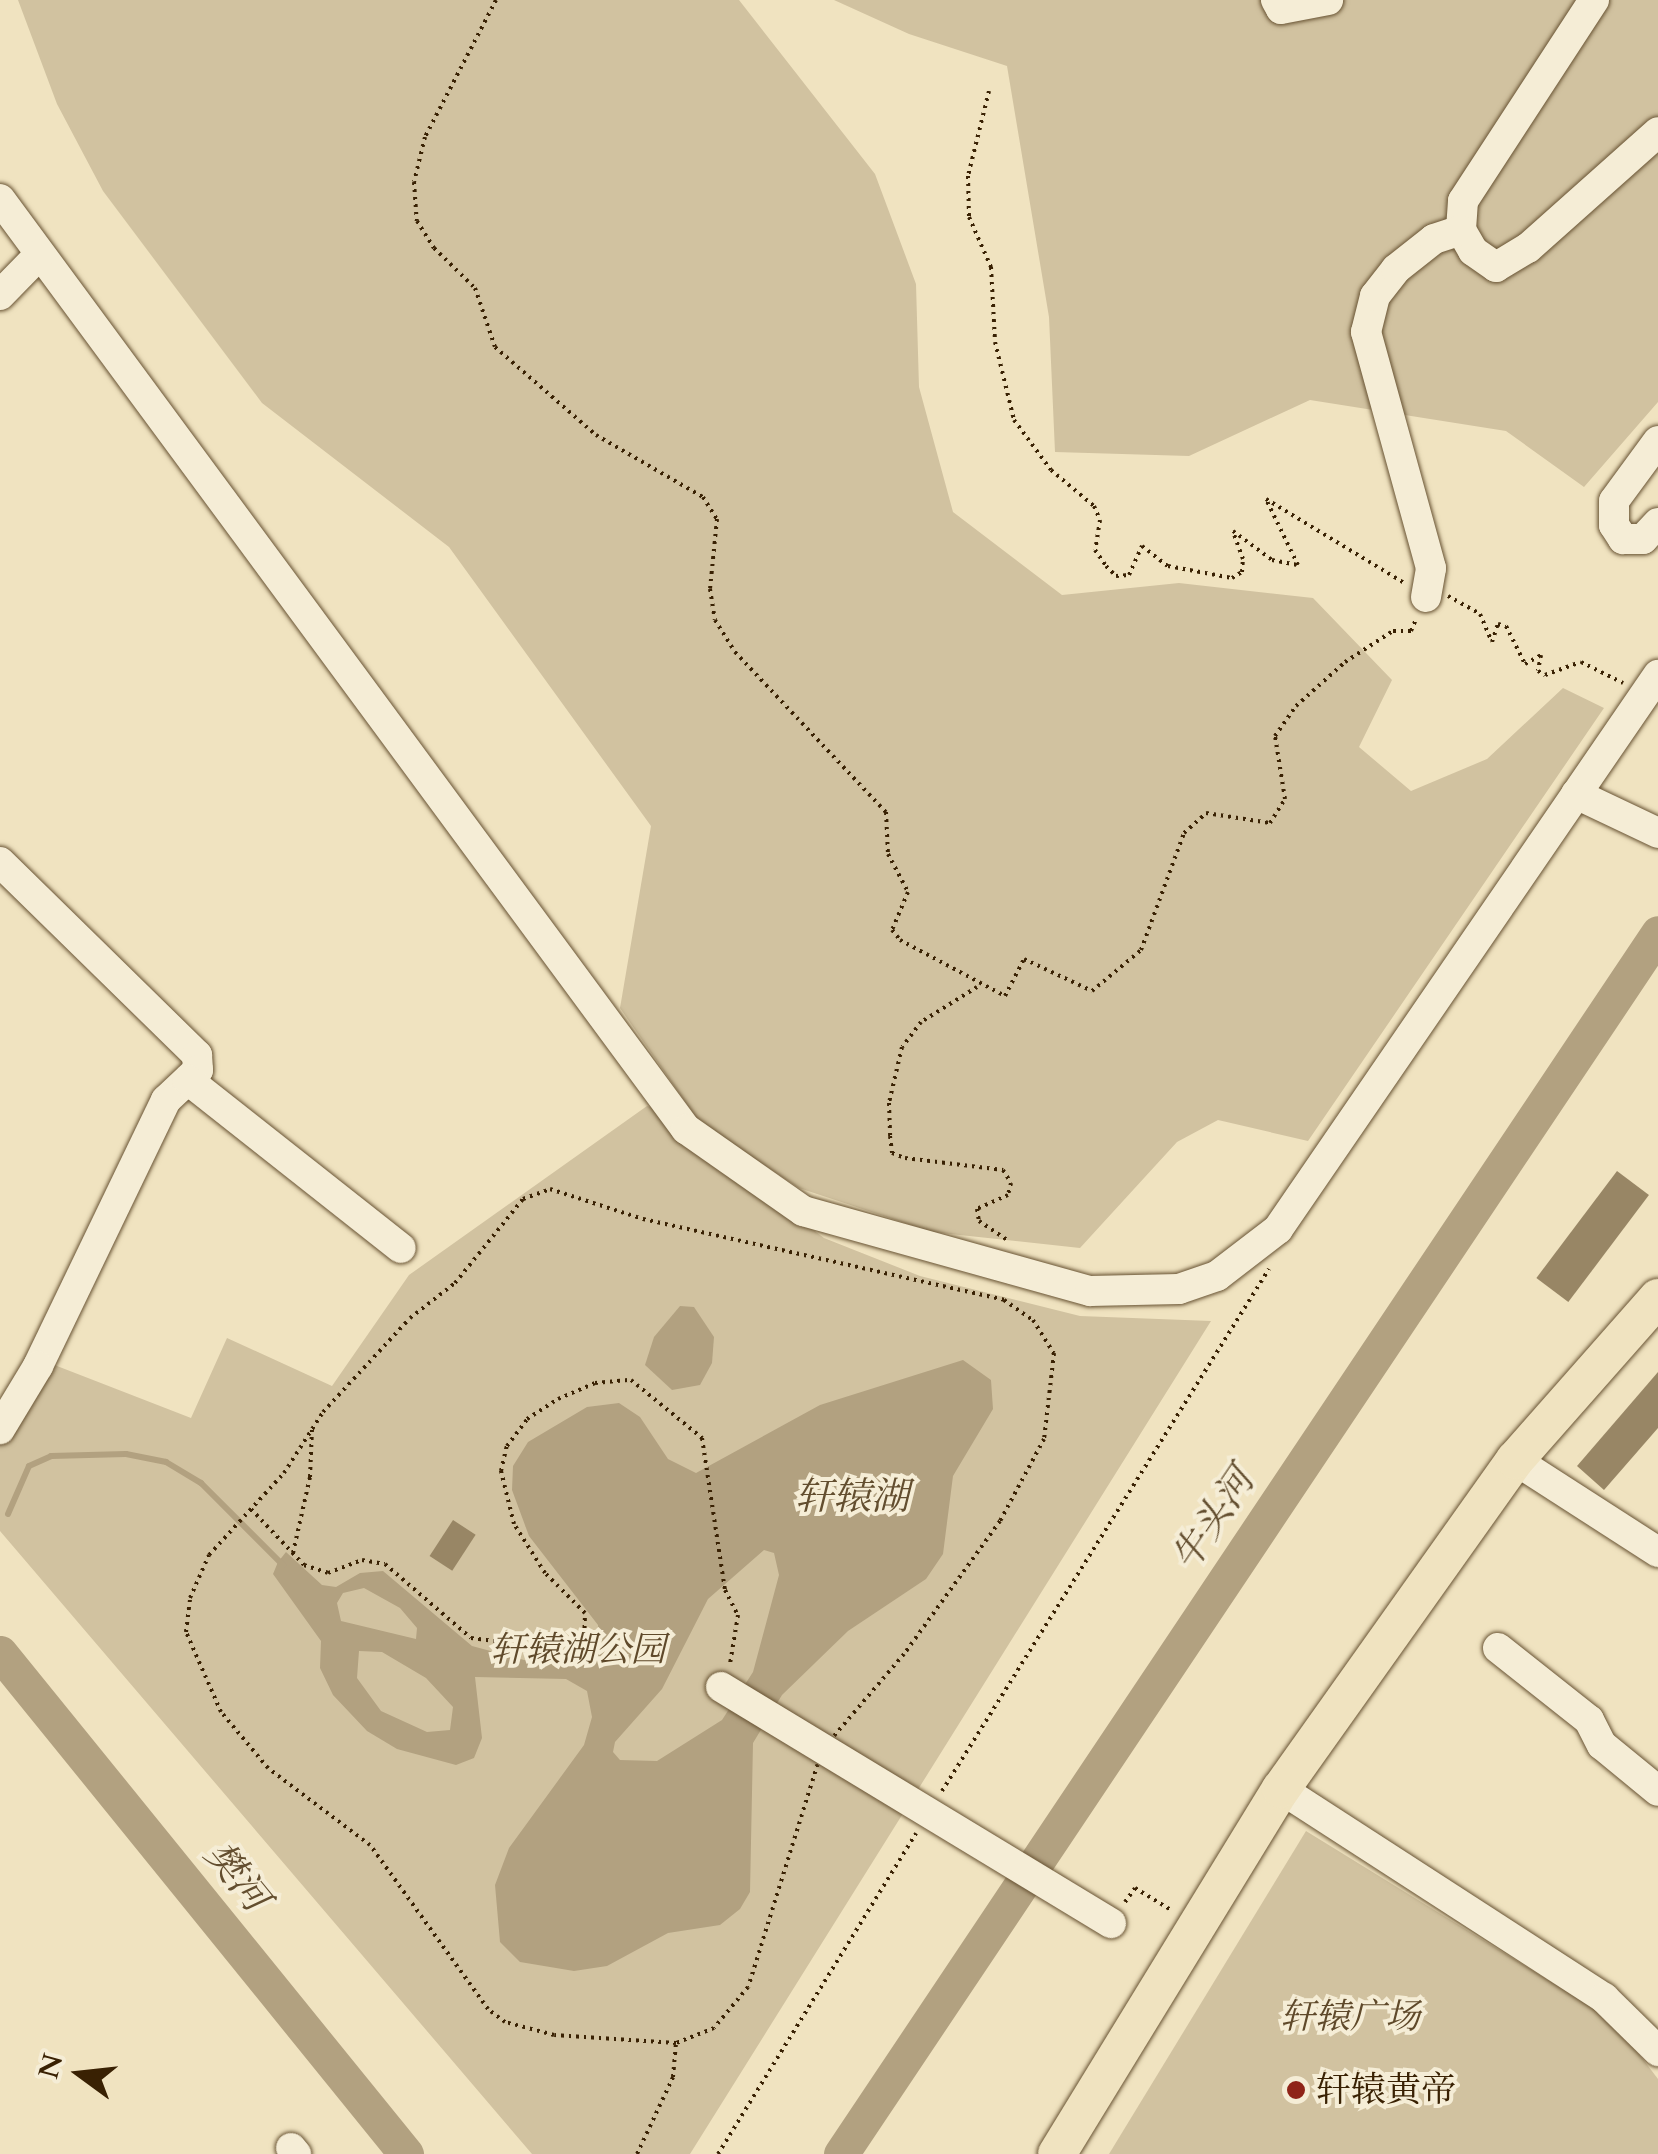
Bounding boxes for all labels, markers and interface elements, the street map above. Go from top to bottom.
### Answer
water label: 牛头河 [1163,1460,1265,1580]
water label: 轩辕湖 [795,1475,909,1521]
park label: 轩辕湖公园 [491,1629,665,1671]
water label: 樊河 [194,1833,278,1921]
park label: 轩辕广场 [1280,1996,1420,2038]
north arrow [30,2024,130,2124]
text: N [30,2050,73,2083]
place label: 轩辕黄帝 [1316,2069,1456,2111]
marker: 轩辕黄帝 [1285,2079,1307,2101]

